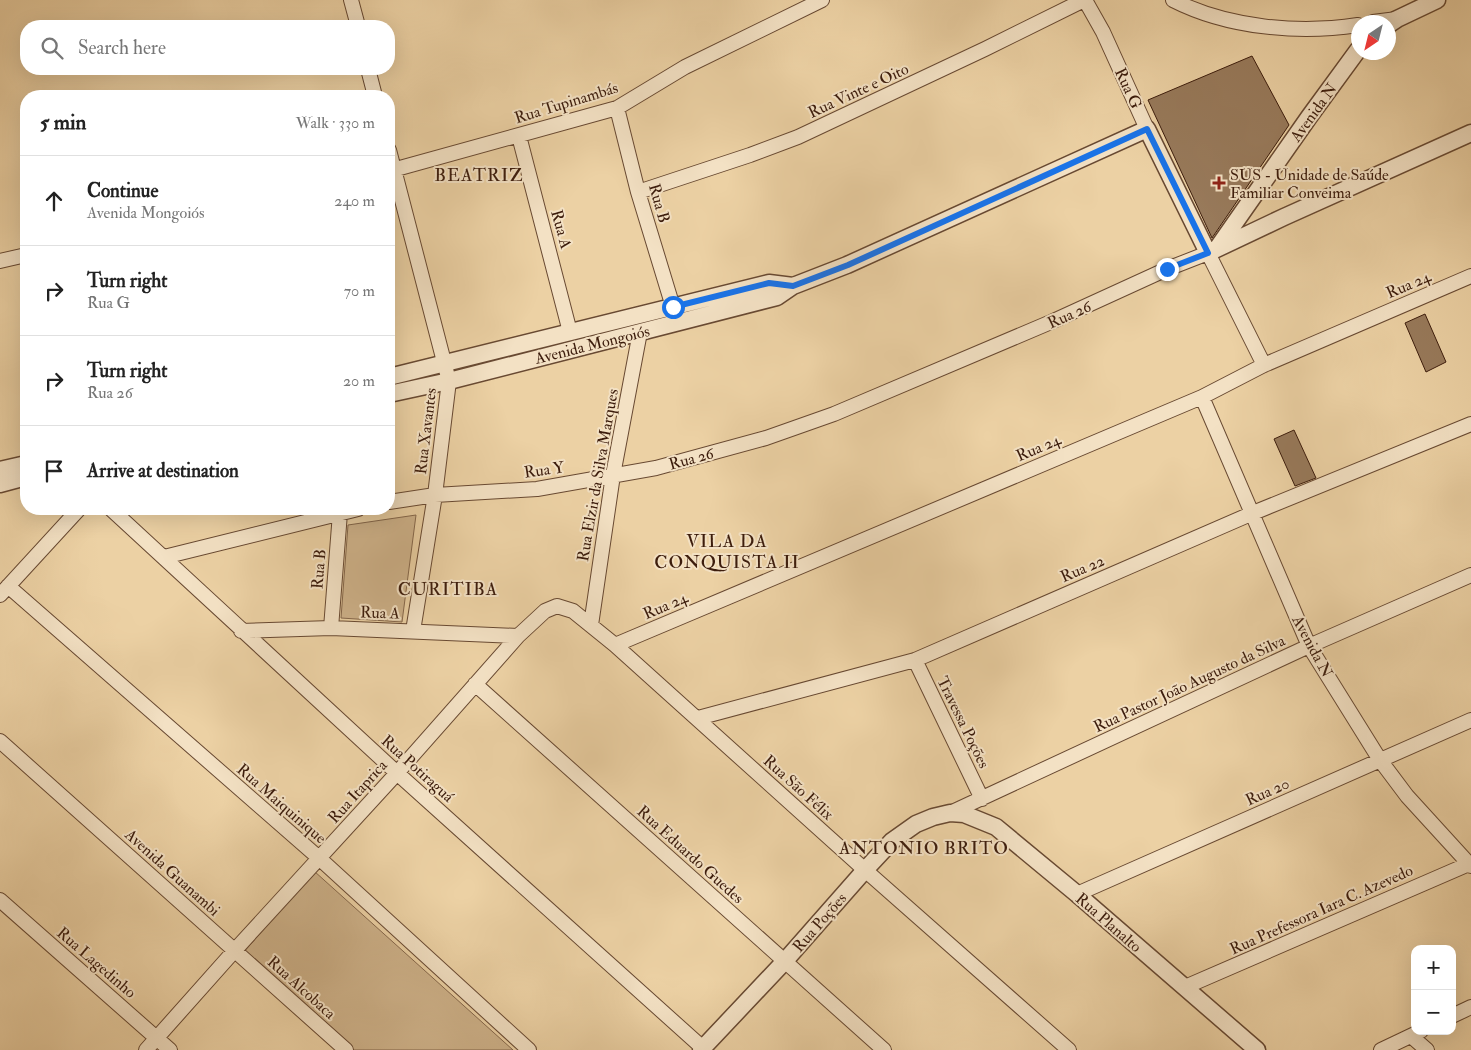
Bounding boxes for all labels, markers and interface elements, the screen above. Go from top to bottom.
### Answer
north arrow [1351,15,1396,60]
search box [20,20,395,75]
icon: search [38,34,66,62]
text: Search here [78,36,166,60]
street label: Rua Vinte e Oito [805,59,912,123]
street label: Rua G [1110,65,1146,112]
street label: Rua Tupinambás [512,78,621,129]
street label: Avenida N [1285,79,1342,147]
text: 5 min [40,109,86,136]
text: Walk · 330 m [296,113,375,133]
district label: BEATRIZ [434,164,524,187]
place label: SUS - Unidade de Saúde Familiar Conveima [1230,165,1389,203]
marker: SUS - Unidade de Saúde Familiar Conveima [1212,176,1226,190]
text: Continue [87,179,158,203]
street label: Rua B [644,181,674,225]
icon: ahead [40,187,68,215]
text: 240 m [334,191,375,211]
text: Avenida Mongoiós [87,203,204,223]
street label: Rua A [546,208,576,251]
route end [1156,258,1179,281]
street label: Rua 24 [1383,266,1435,303]
text: Turn right [87,269,167,293]
icon: right [40,277,68,305]
text: 70 m [344,281,375,301]
text: Rua G [87,293,130,313]
route start [662,296,685,319]
street label: Rua 26 [1044,296,1095,333]
street label: Avenida Mongoiós [532,321,652,369]
text: Turn right [87,359,167,383]
icon: right [40,367,68,395]
text: 20 m [343,371,375,391]
text: Rua 26 [87,383,133,403]
street label: Rua Xavantes [411,387,441,476]
street label: Rua Elzir da Silva Marques [573,387,623,563]
street label: Rua 24 [1013,429,1065,466]
street label: Rua 26 [667,443,717,475]
icon: arrive [40,457,68,485]
street label: Rua Y [523,457,567,483]
text: Arrive at destination [87,459,239,483]
district label: VILA DA CONQUISTA II [654,530,800,574]
street label: Rua B [307,548,331,590]
street label: Rua 22 [1057,551,1107,587]
district label: CURITIBA [398,578,498,601]
street label: Rua 24 [640,587,692,624]
street label: Rua A [360,602,400,624]
street label: Avenida N [1287,611,1337,682]
street label: Rua Pastor João Augusto da Silva [1091,631,1289,738]
street label: Travessa Poções [932,673,994,772]
street label: Rua Potiraguá [377,731,458,807]
street label: Rua São Félix [759,751,838,825]
street label: Rua Itaprica [324,755,393,828]
street label: Rua Maiquinique [232,759,331,848]
street label: Rua 20 [1242,773,1292,810]
street label: Rua Eduardo Guedes [633,801,748,908]
street label: Avenida Guanambi [120,824,224,921]
district label: ANTONIO BRITO [838,837,1009,860]
street label: Rua Prefessora Iara C. Azevedo [1227,860,1416,959]
street label: Rua Poções [788,889,851,957]
street label: Rua Planalto [1071,889,1146,957]
street label: Rua Lagedinho [53,923,140,1003]
map controls [1411,945,1456,1035]
button: + [1411,945,1456,990]
street label: Rua Alcobaca [263,952,340,1024]
button: − [1411,990,1456,1035]

